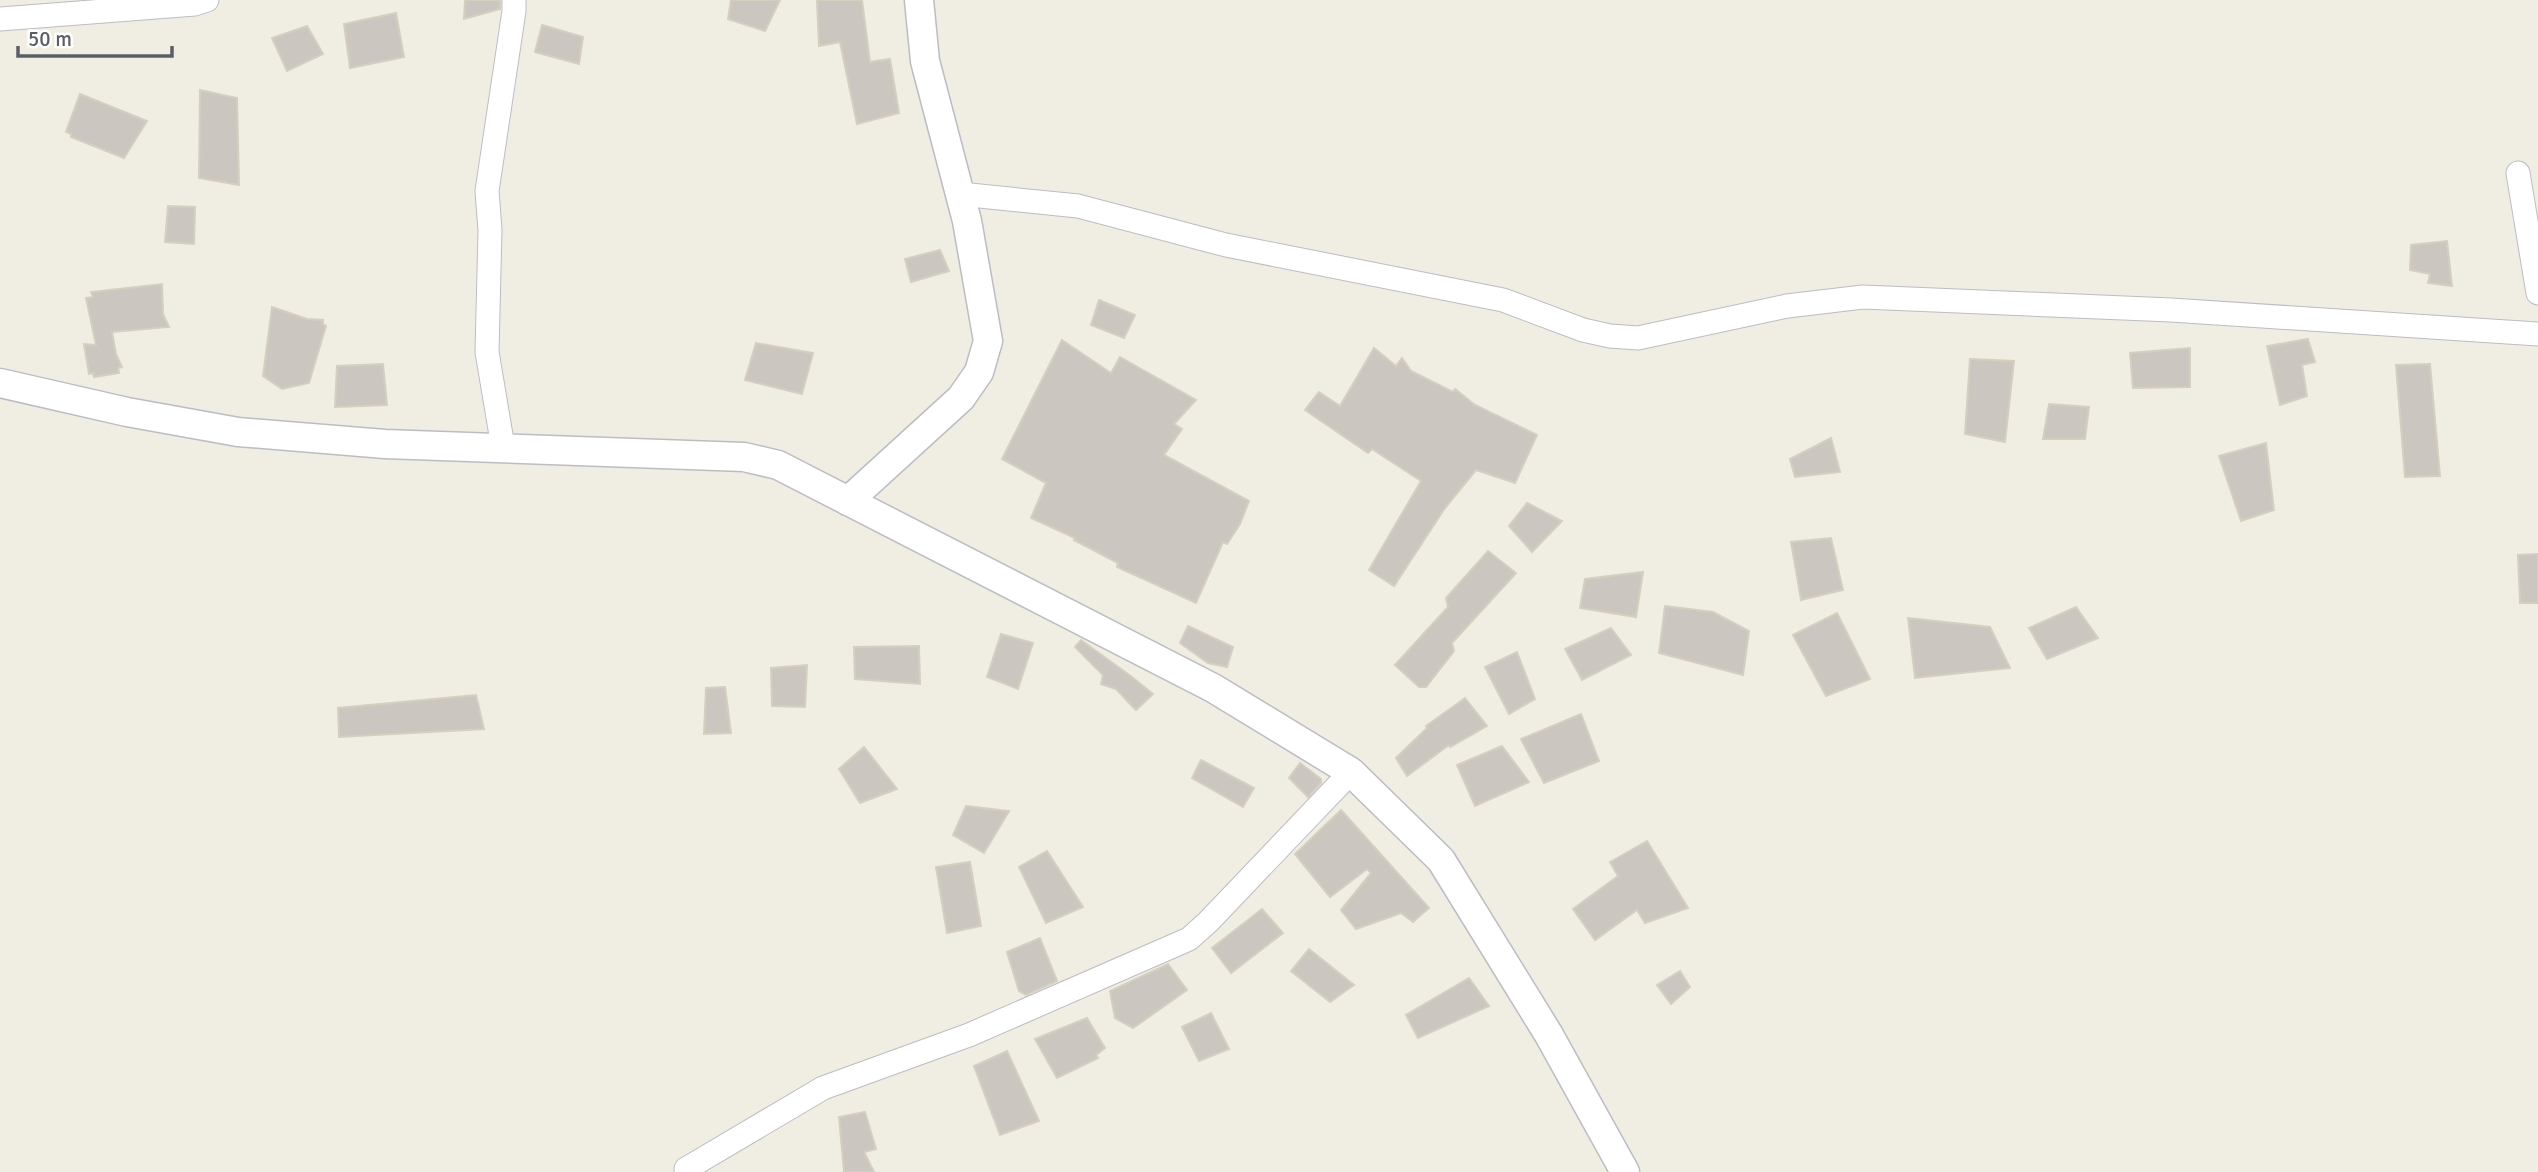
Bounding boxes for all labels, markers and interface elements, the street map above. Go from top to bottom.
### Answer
scale bar [18,14,172,58]
text: 50 m [28,26,72,52]

